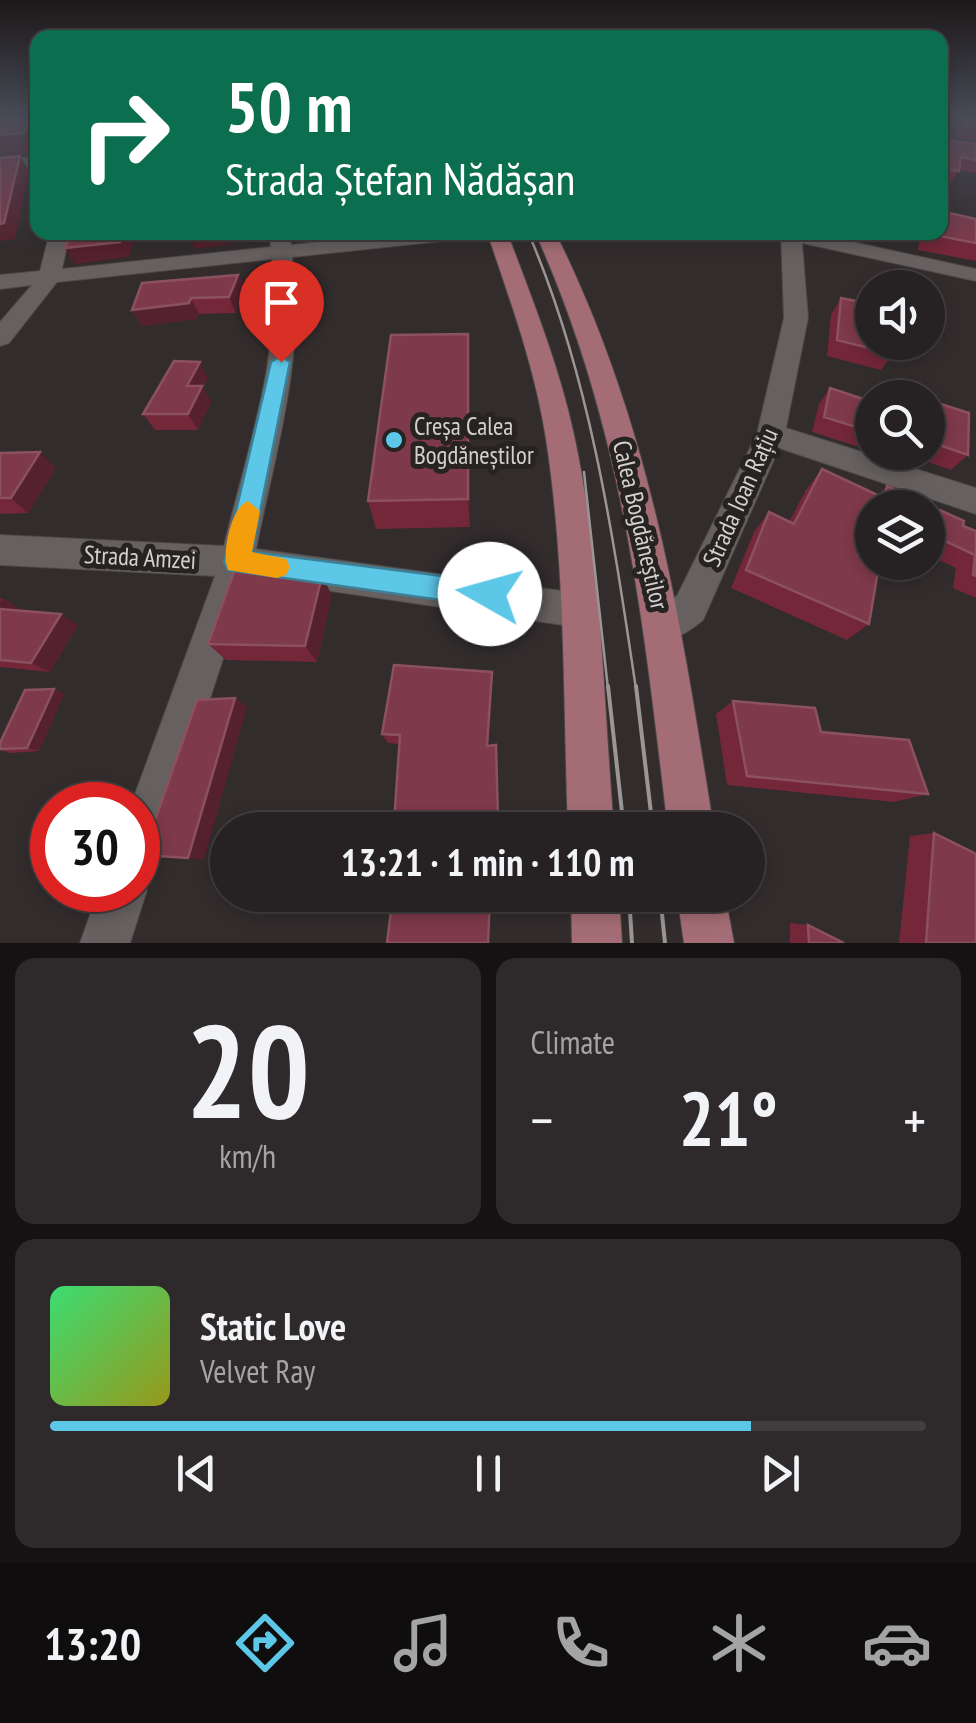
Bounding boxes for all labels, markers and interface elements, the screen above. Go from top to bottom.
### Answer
text: 50 m [225,61,353,151]
icon: right [60,70,190,200]
text: Strada Ștefan Nădășan [225,149,575,207]
pin [239,260,324,363]
map controls [855,270,945,580]
button: sound [855,270,945,360]
icon: arrive [254,275,309,330]
button: search [855,380,945,470]
place label: Creșa Calea Bogdăneștilor [414,410,534,471]
street label: Strada Ioan Rațiu [695,423,785,571]
marker: Creșa Calea Bogdăneștilor [383,429,405,451]
street label: Calea Bogdăneștilor [606,437,676,613]
button: layers [855,490,945,580]
street label: Strada Amzei [83,538,197,576]
position arrow [438,542,542,646]
speed limit sign: 30 [30,782,160,912]
text: 13:21 · 1 min · 110 m [341,837,634,886]
text: 20 [186,986,310,1154]
text: Climate [531,1021,615,1063]
text: 21° [679,1070,778,1167]
text: − [531,1084,553,1155]
text: + [903,1084,926,1155]
text: km/h [219,1135,276,1177]
text: Static Love [200,1301,346,1350]
text: Velvet Ray [200,1350,315,1392]
icon: previous [169,1446,224,1501]
icon: pause [461,1446,516,1501]
icon: next [753,1446,808,1501]
icon: directions [230,1608,300,1678]
icon: music [388,1608,458,1678]
icon: phone [546,1608,616,1678]
icon: climate [704,1608,774,1678]
icon: car [862,1608,932,1678]
text: 13:20 [44,1614,141,1672]

